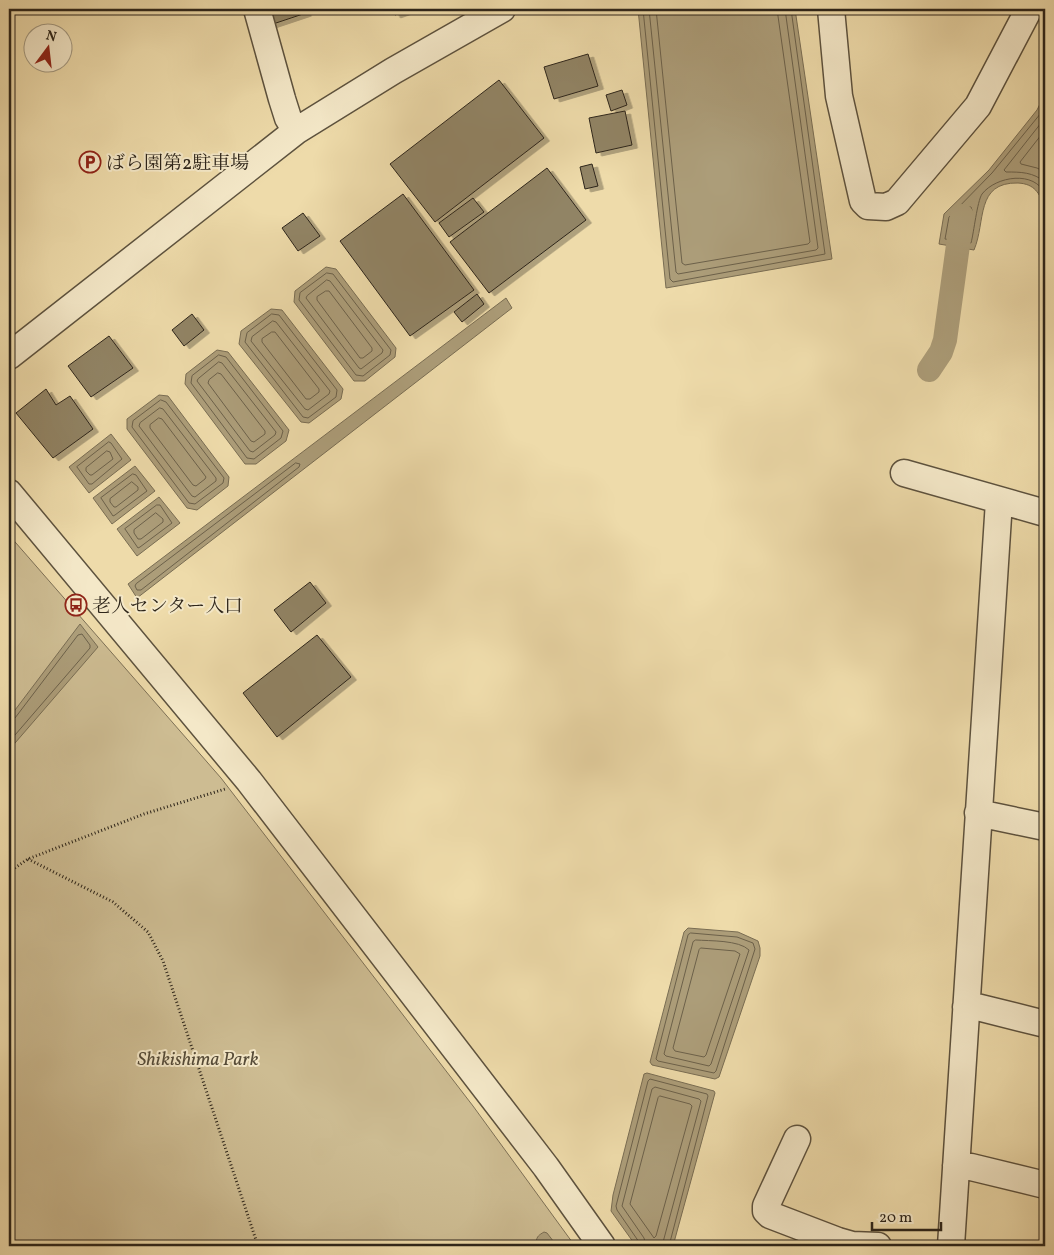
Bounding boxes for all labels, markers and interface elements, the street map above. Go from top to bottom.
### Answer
north arrow [22,22,72,72]
text: N [44,26,58,47]
parking icon: ばら園第2駐車場 [78,150,102,174]
place label: ばら園第2駐車場 [106,151,249,177]
bus stop icon: 老人センター入口 [64,593,88,617]
place label: 老人センター入口 [92,594,243,620]
park label: Shikishima Park [138,1047,259,1073]
scale bar [872,1200,940,1232]
text: 20 m [879,1208,912,1229]

